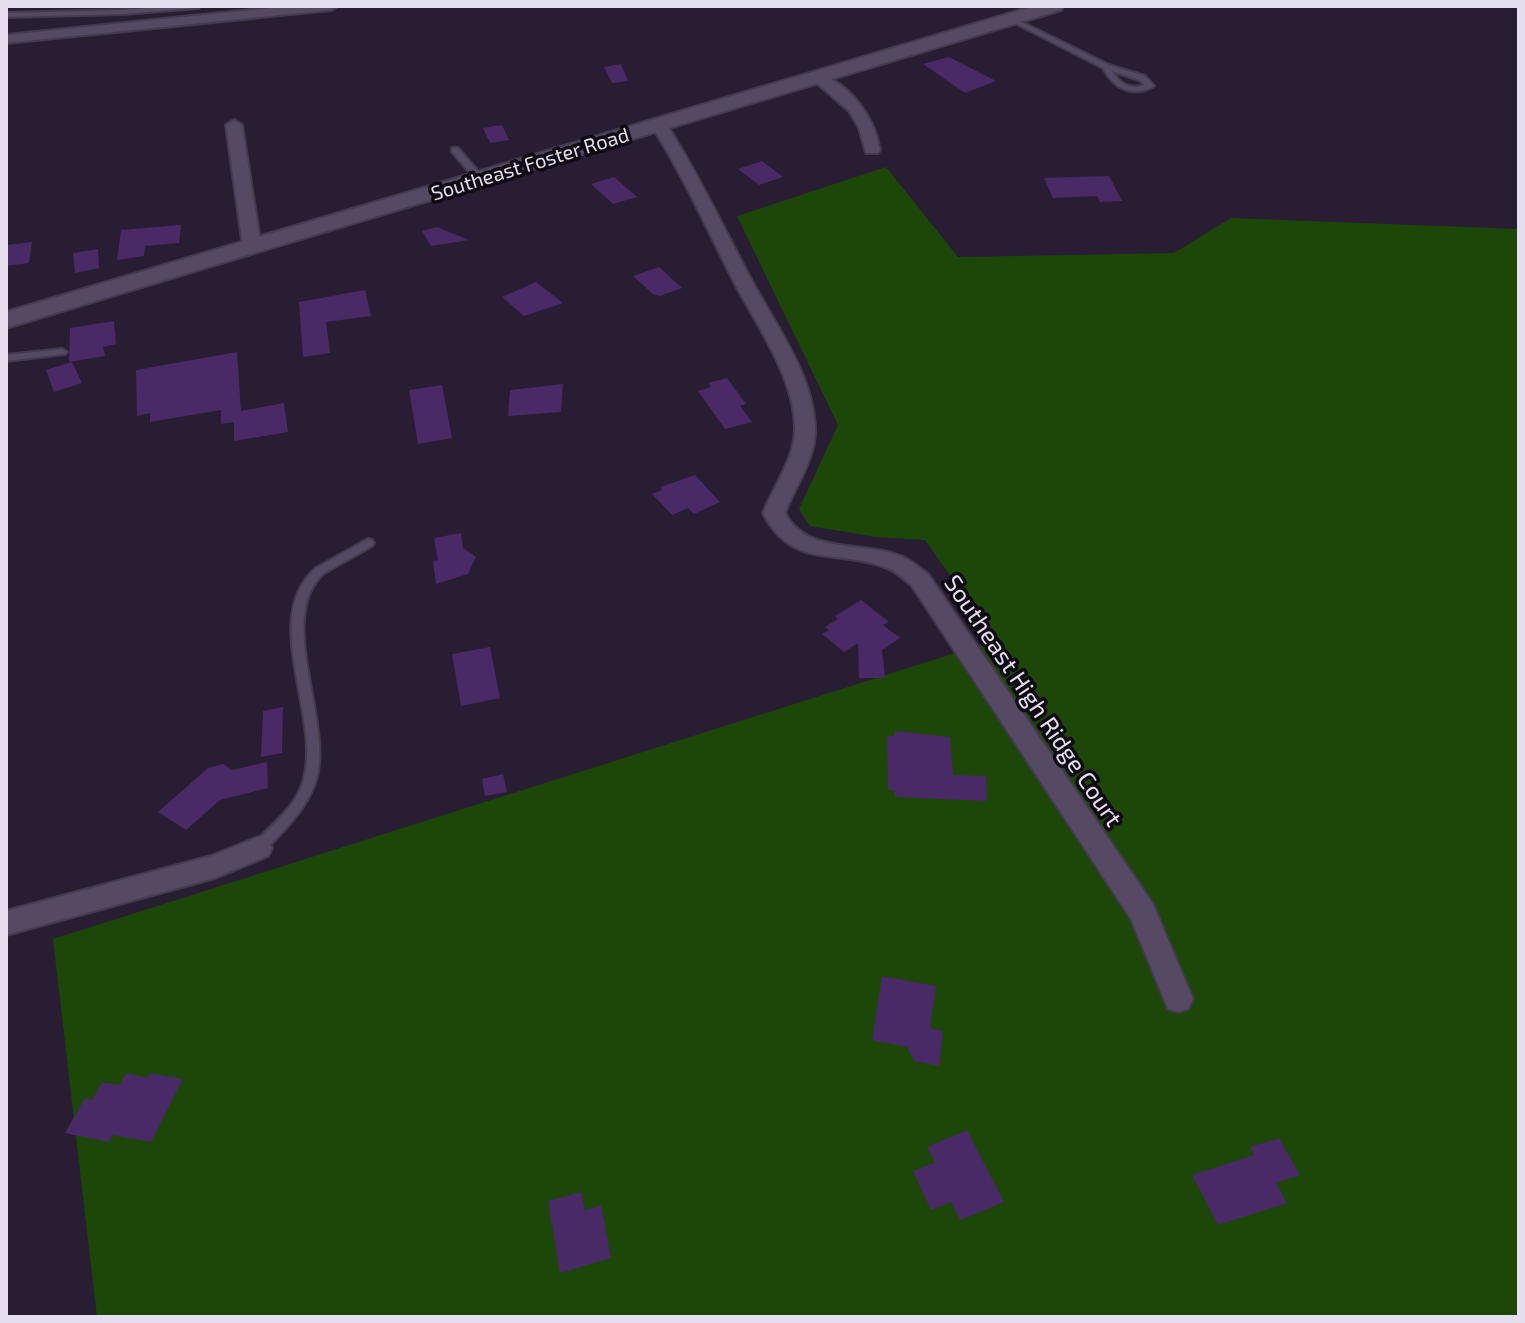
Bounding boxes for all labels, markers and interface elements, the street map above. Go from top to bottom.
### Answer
street label: Southeast Foster Road [428,122,632,205]
street label: Southeast High Ridge Court [939,569,1129,831]

